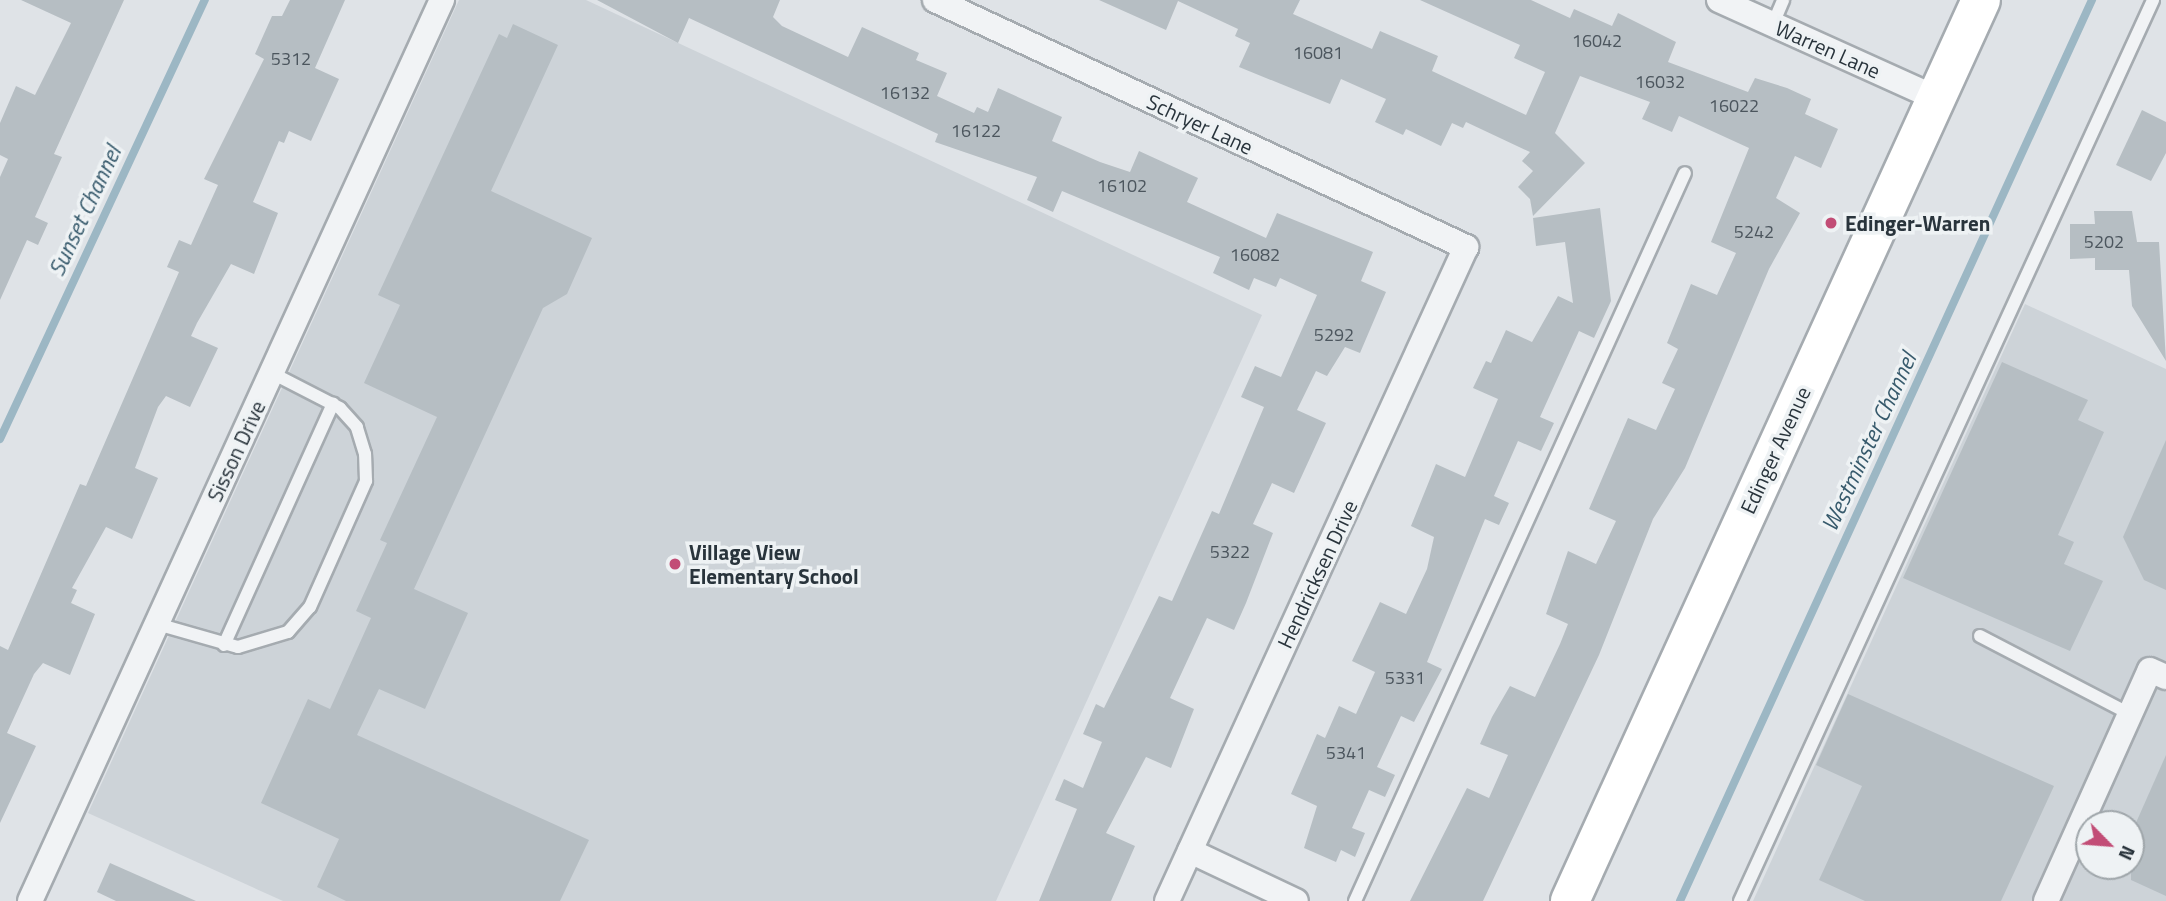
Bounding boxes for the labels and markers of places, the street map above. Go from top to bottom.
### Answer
place label: Edinger-Warren [1845,210,1990,236]
marker: Edinger-Warren [1823,215,1839,231]
place label: Village View Elementary School [689,539,859,589]
marker: Village View Elementary School [667,556,683,572]

